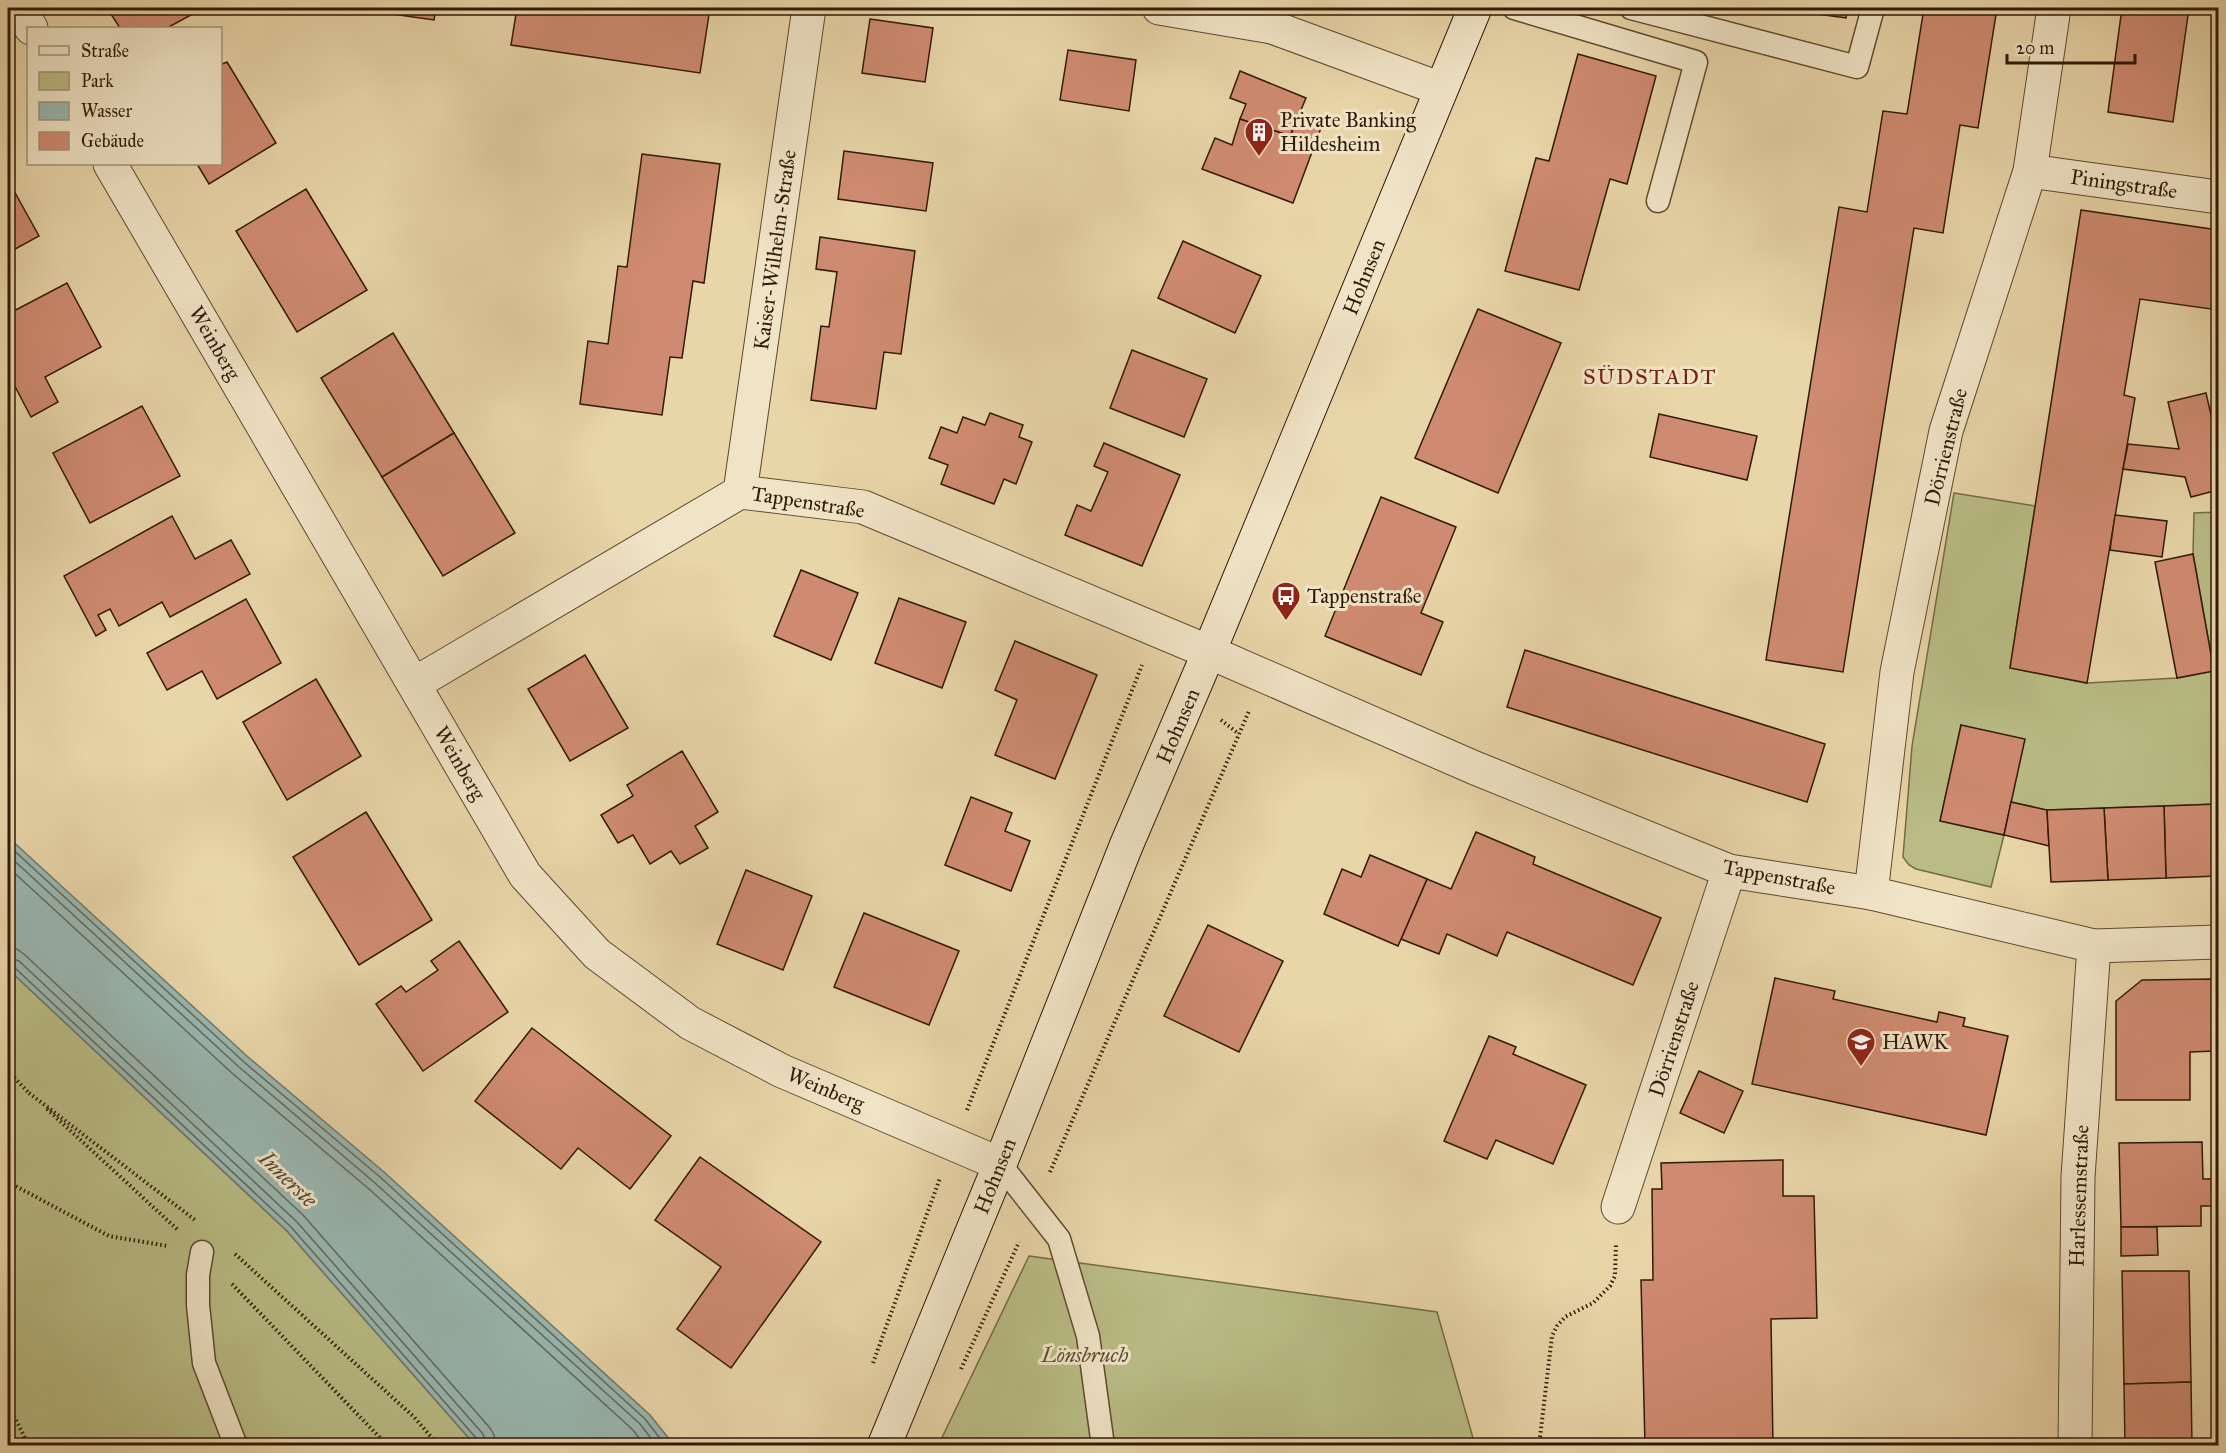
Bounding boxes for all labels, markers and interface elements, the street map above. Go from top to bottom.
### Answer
legend [27,27,222,165]
scale bar [2007,27,2134,65]
text: 20 m [2016,37,2054,59]
text: Straße [81,40,129,62]
text: Park [81,70,114,92]
text: Wasser [81,100,132,122]
place label: Private Banking Hildesheim [1280,107,1416,157]
building icon: Private Banking Hildesheim [1243,116,1275,158]
text: Gebäude [81,130,144,152]
street label: Kaiser-Wilhelm-Straße [748,148,802,352]
street label: Piningstraße [2069,164,2179,204]
street label: Hohnsen [1337,235,1391,319]
street label: Weinberg [183,301,247,385]
district label: SÜDSTADT [1583,363,1717,390]
street label: Dörrienstraße [1919,385,1973,508]
street label: Tappenstraße [749,480,867,524]
bus stop icon: Tappenstraße [1270,580,1302,622]
place label: Tappenstraße [1307,583,1422,609]
street label: Hohnsen [1151,684,1205,768]
street label: Weinberg [428,721,492,805]
street label: Tappenstraße [1720,853,1838,901]
street label: Dörrienstraße [1643,978,1705,1100]
school or university icon: HAWK [1845,1026,1877,1068]
place label: HAWK [1882,1029,1949,1055]
street label: Weinberg [783,1061,869,1117]
street label: Harlessemstraße [2064,1124,2094,1268]
street label: Hohnsen [968,1134,1022,1218]
water label: Innerste [253,1144,323,1214]
park label: Lönsbruch [1041,1342,1128,1368]

